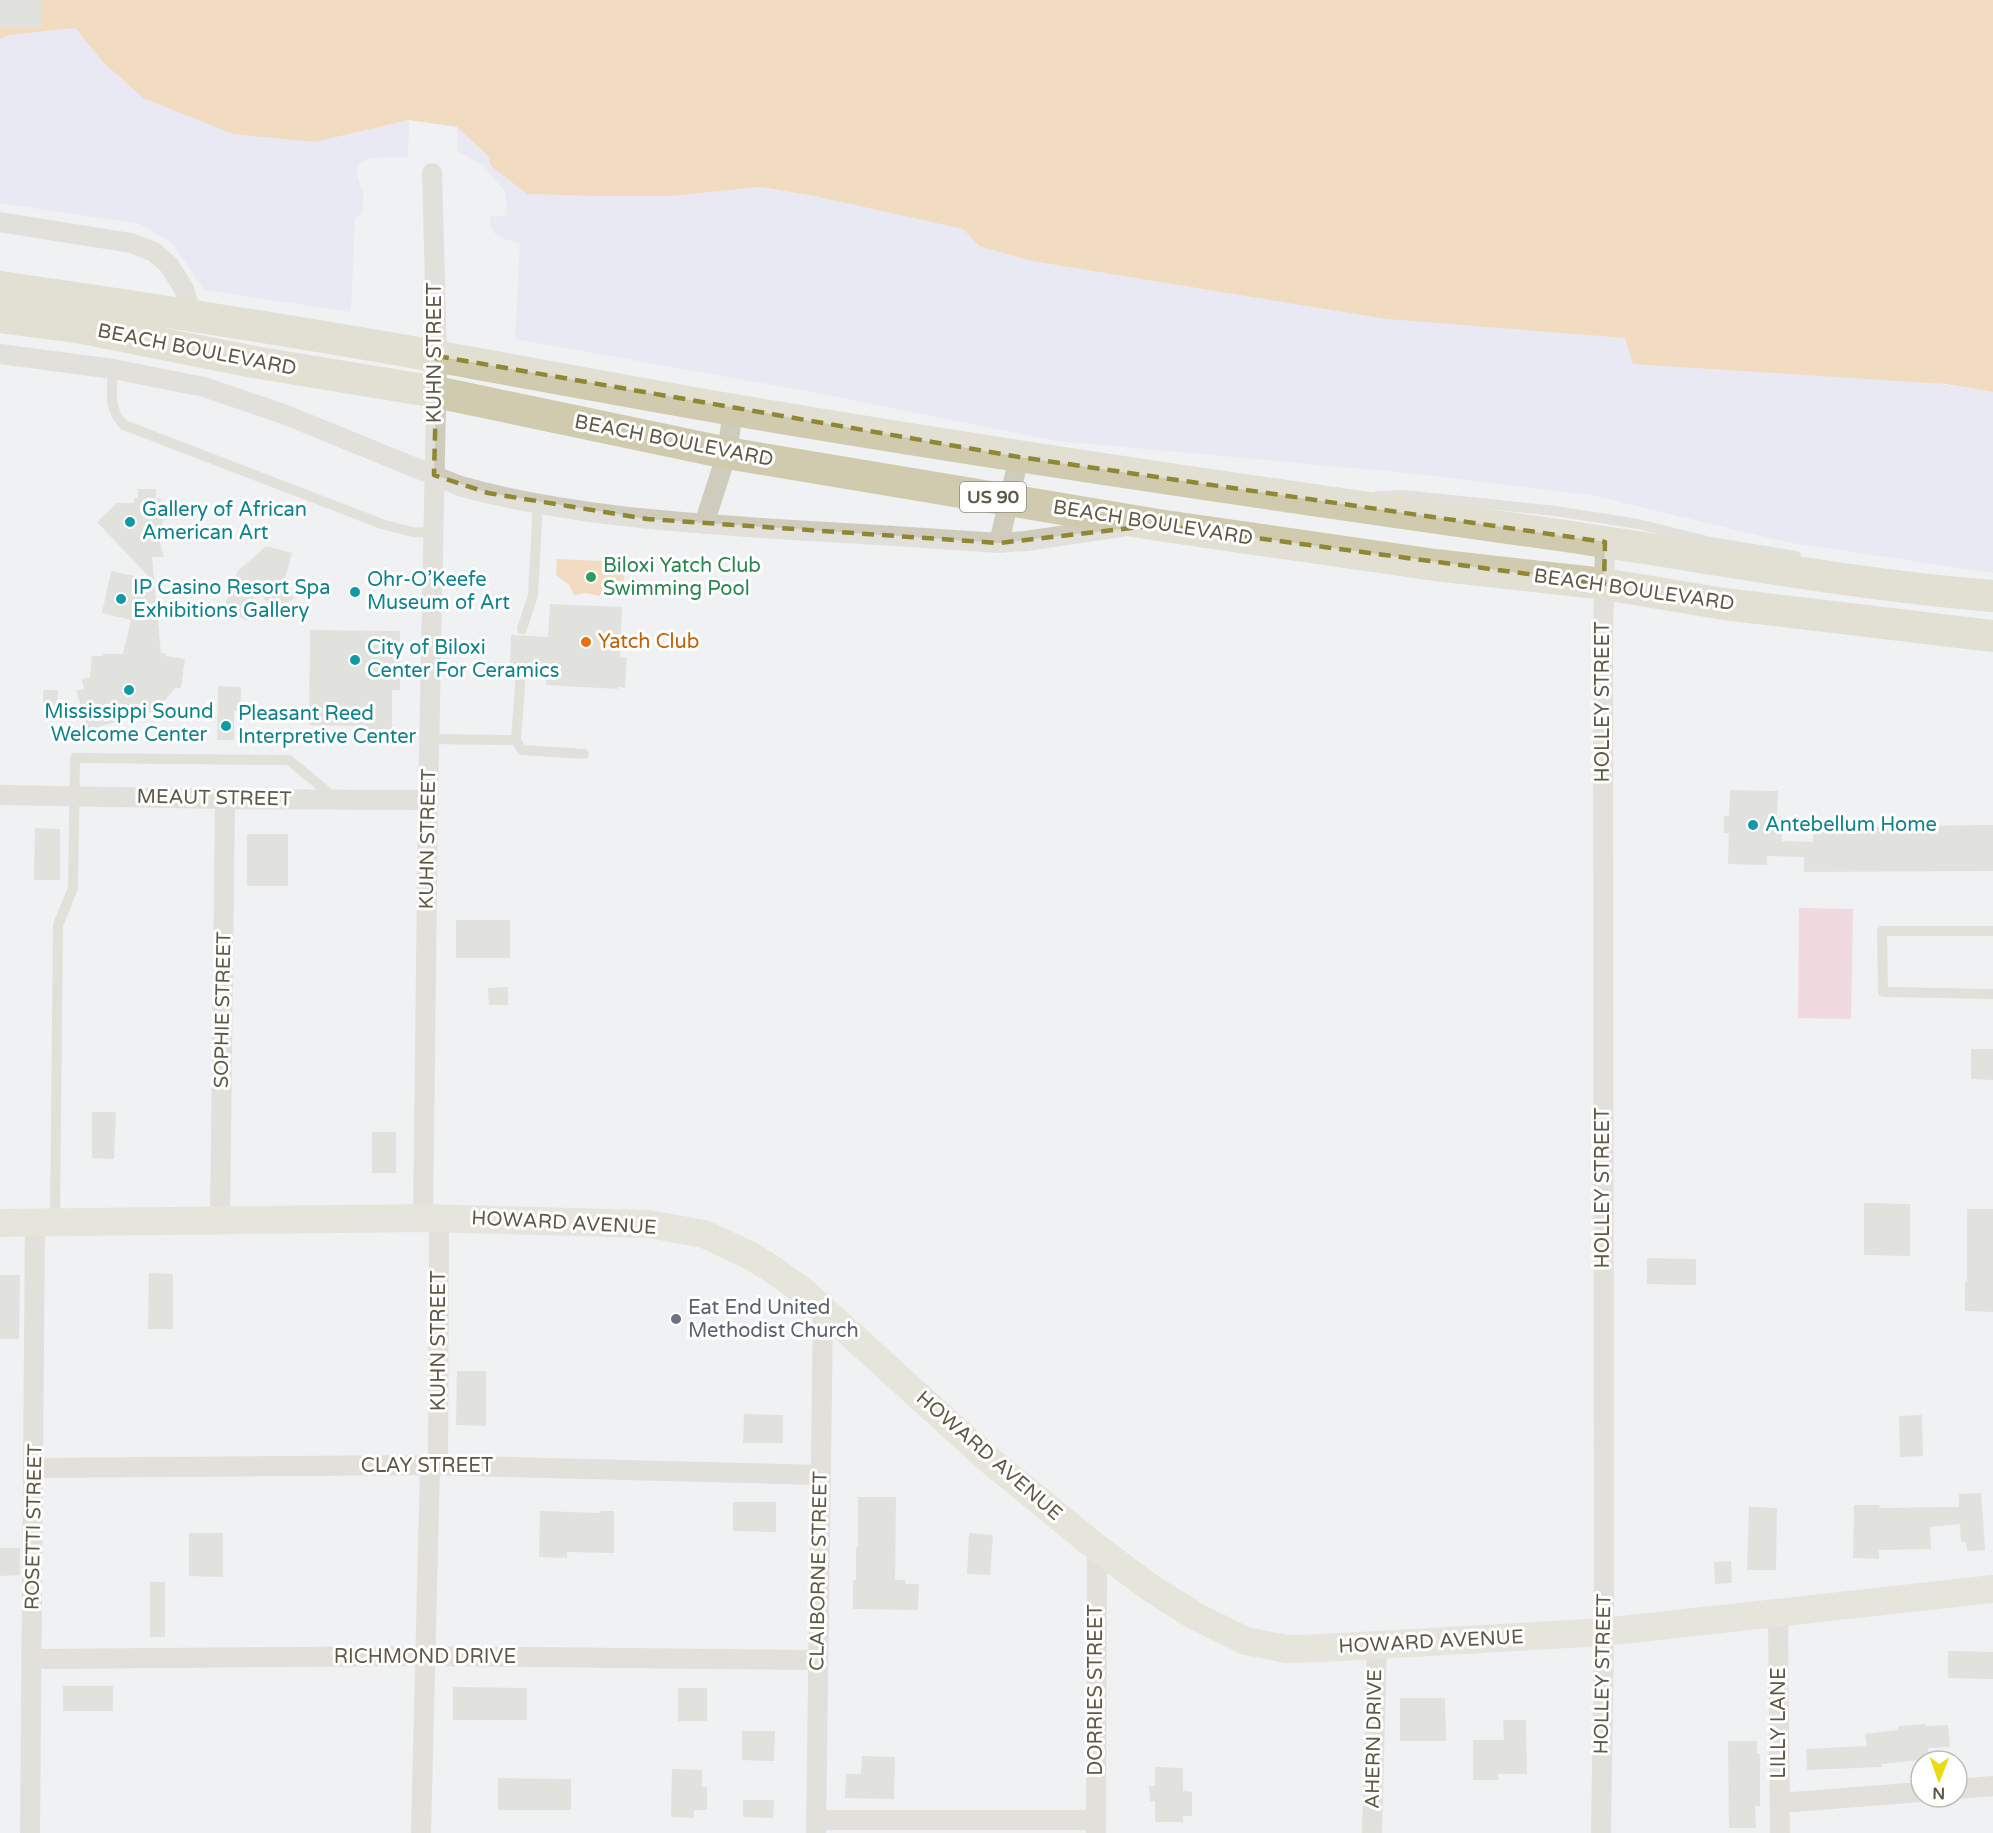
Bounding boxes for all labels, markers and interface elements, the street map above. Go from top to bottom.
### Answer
street label: KUHN STREET [423,283,447,423]
street label: BEACH BOULEVARD [95,319,299,381]
street label: BEACH BOULEVARD [572,410,776,472]
road number: US 90 [960,482,1026,512]
street label: BEACH BOULEVARD [1051,495,1255,551]
place label: Gallery of African American Art [142,498,307,545]
marker: Gallery of African American Art [123,515,137,529]
place label: Biloxi Yatch Club Swimming Pool [603,554,761,601]
street label: BEACH BOULEVARD [1532,564,1736,616]
place label: Ohr-O’Keefe Museum of Art [367,568,510,615]
marker: Biloxi Yatch Club Swimming Pool [584,570,598,584]
place label: IP Casino Resort Spa Exhibitions Gallery [133,576,330,623]
marker: Ohr-O’Keefe Museum of Art [348,585,362,599]
marker: IP Casino Resort Spa Exhibitions Gallery [114,592,128,606]
street label: HOLLEY STREET [1591,622,1615,782]
place label: Yatch Club [598,630,699,654]
marker: Yatch Club [579,635,593,649]
place label: City of Biloxi Center For Ceramics [367,636,559,683]
marker: City of Biloxi Center For Ceramics [348,653,362,667]
marker: Mississippi Sound Welcome Center [122,683,136,697]
place label: Mississippi Sound Welcome Center [44,700,214,747]
place label: Pleasant Reed Interpretive Center [238,702,416,749]
marker: Pleasant Reed Interpretive Center [219,719,233,733]
street label: KUHN STREET [415,768,441,910]
street label: MEAUT STREET [136,785,292,811]
place label: Antebellum Home [1765,813,1937,837]
marker: Antebellum Home [1746,818,1760,832]
street label: SOPHIE STREET [210,932,236,1088]
street label: HOLLEY STREET [1591,1108,1615,1268]
street label: HOWARD AVENUE [471,1206,657,1240]
street label: KUHN STREET [427,1271,451,1411]
place label: Eat End United Methodist Church [688,1296,859,1343]
marker: Eat End United Methodist Church [669,1312,683,1326]
street label: HOWARD AVENUE [911,1386,1067,1526]
street label: ROSETTI STREET [21,1444,47,1610]
street label: CLAY STREET [361,1454,493,1478]
street label: CLAIBORNE STREET [805,1471,833,1671]
street label: HOLLEY STREET [1590,1593,1616,1755]
street label: DORRIES STREET [1084,1604,1108,1776]
street label: HOWARD AVENUE [1338,1625,1524,1659]
street label: RICHMOND DRIVE [334,1645,516,1669]
street label: LILLY LANE [1767,1667,1791,1779]
street label: AHERN DRIVE [1361,1669,1387,1809]
north arrow [1909,1749,1969,1809]
text: N [1932,1783,1945,1803]

